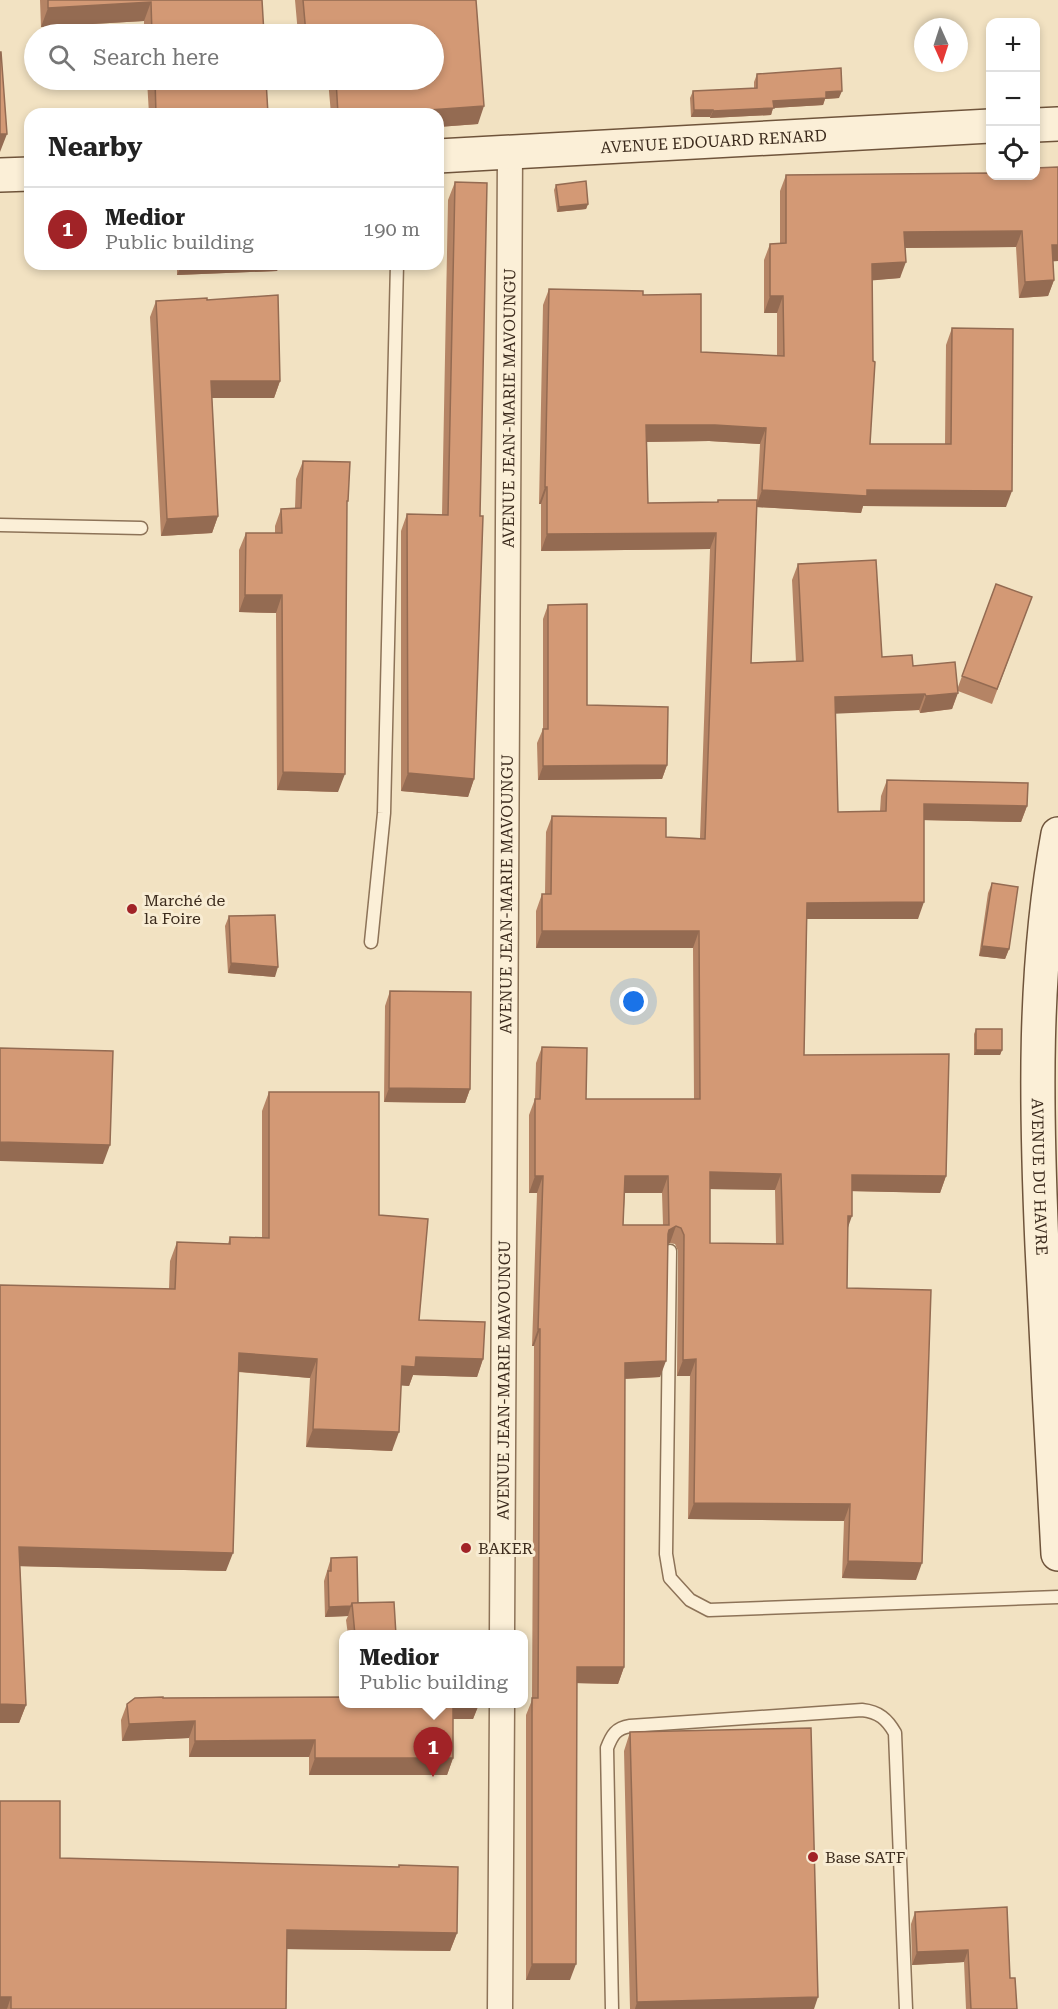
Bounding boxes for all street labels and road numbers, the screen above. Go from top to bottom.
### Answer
street label: AVENUE EDOUARD RENARD [600,126,827,157]
street label: AVENUE JEAN-MARIE MAVOUNGU [499,268,519,548]
street label: AVENUE JEAN-MARIE MAVOUNGU [496,754,517,1034]
street label: AVENUE DU HAVRE [1028,1098,1051,1256]
street label: AVENUE JEAN-MARIE MAVOUNGU [494,1240,514,1520]

